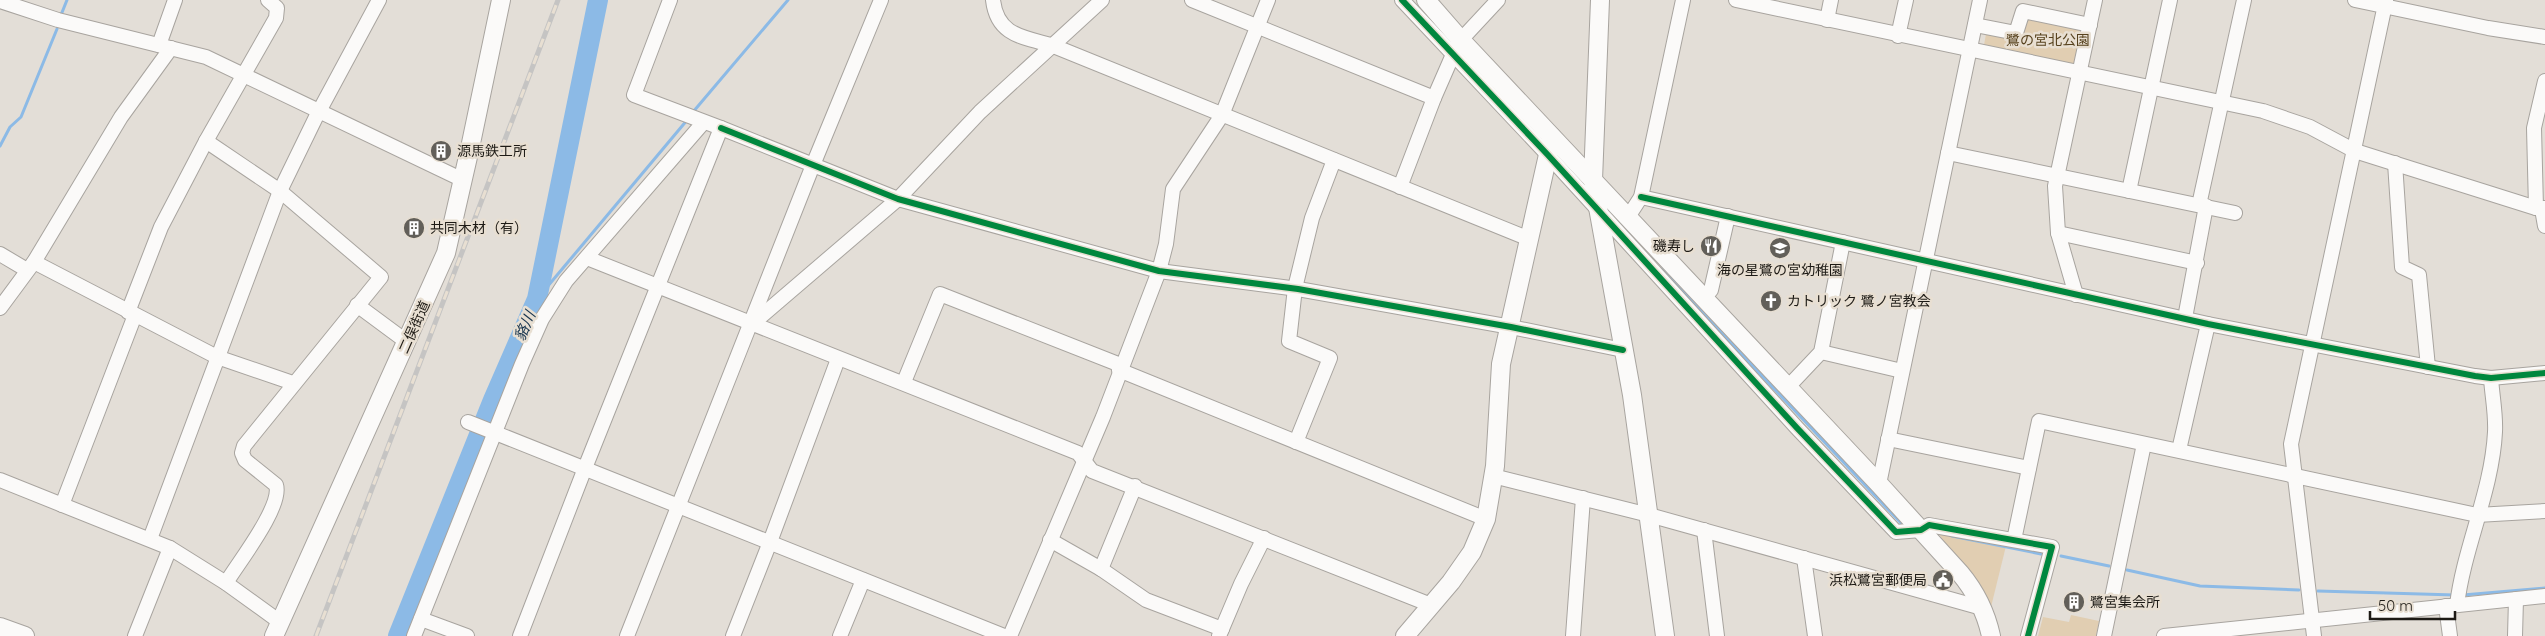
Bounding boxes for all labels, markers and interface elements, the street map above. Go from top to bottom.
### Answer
park label: 鷺の宮北公園 [2006,31,2090,49]
building icon: 源馬鉄工所 [429,139,453,163]
place label: 源馬鉄工所 [457,142,527,160]
building icon: 共同木材（有） [402,216,426,240]
place label: 共同木材（有） [430,219,528,237]
restaurant icon: 磯寿し [1699,234,1723,258]
school or university icon: 海の星鷺の宮幼稚園 [1768,236,1792,260]
place label: 磯寿し [1653,237,1695,255]
place label: 海の星鷺の宮幼稚園 [1717,261,1843,279]
church icon: カトリック 鷺ノ宮教会 [1759,289,1783,313]
place label: カトリック 鷺ノ宮教会 [1787,292,1931,310]
street label: 二俣街道 [394,298,434,356]
water label: 貉川 [510,306,540,343]
public building icon: 浜松鷺宮郵便局 [1931,568,1955,592]
place label: 浜松鷺宮郵便局 [1829,571,1927,589]
scale bar [2370,588,2455,620]
building icon: 鷺宮集会所 [2062,590,2086,614]
place label: 鷺宮集会所 [2090,593,2160,611]
text: 50 m [2378,596,2413,615]

